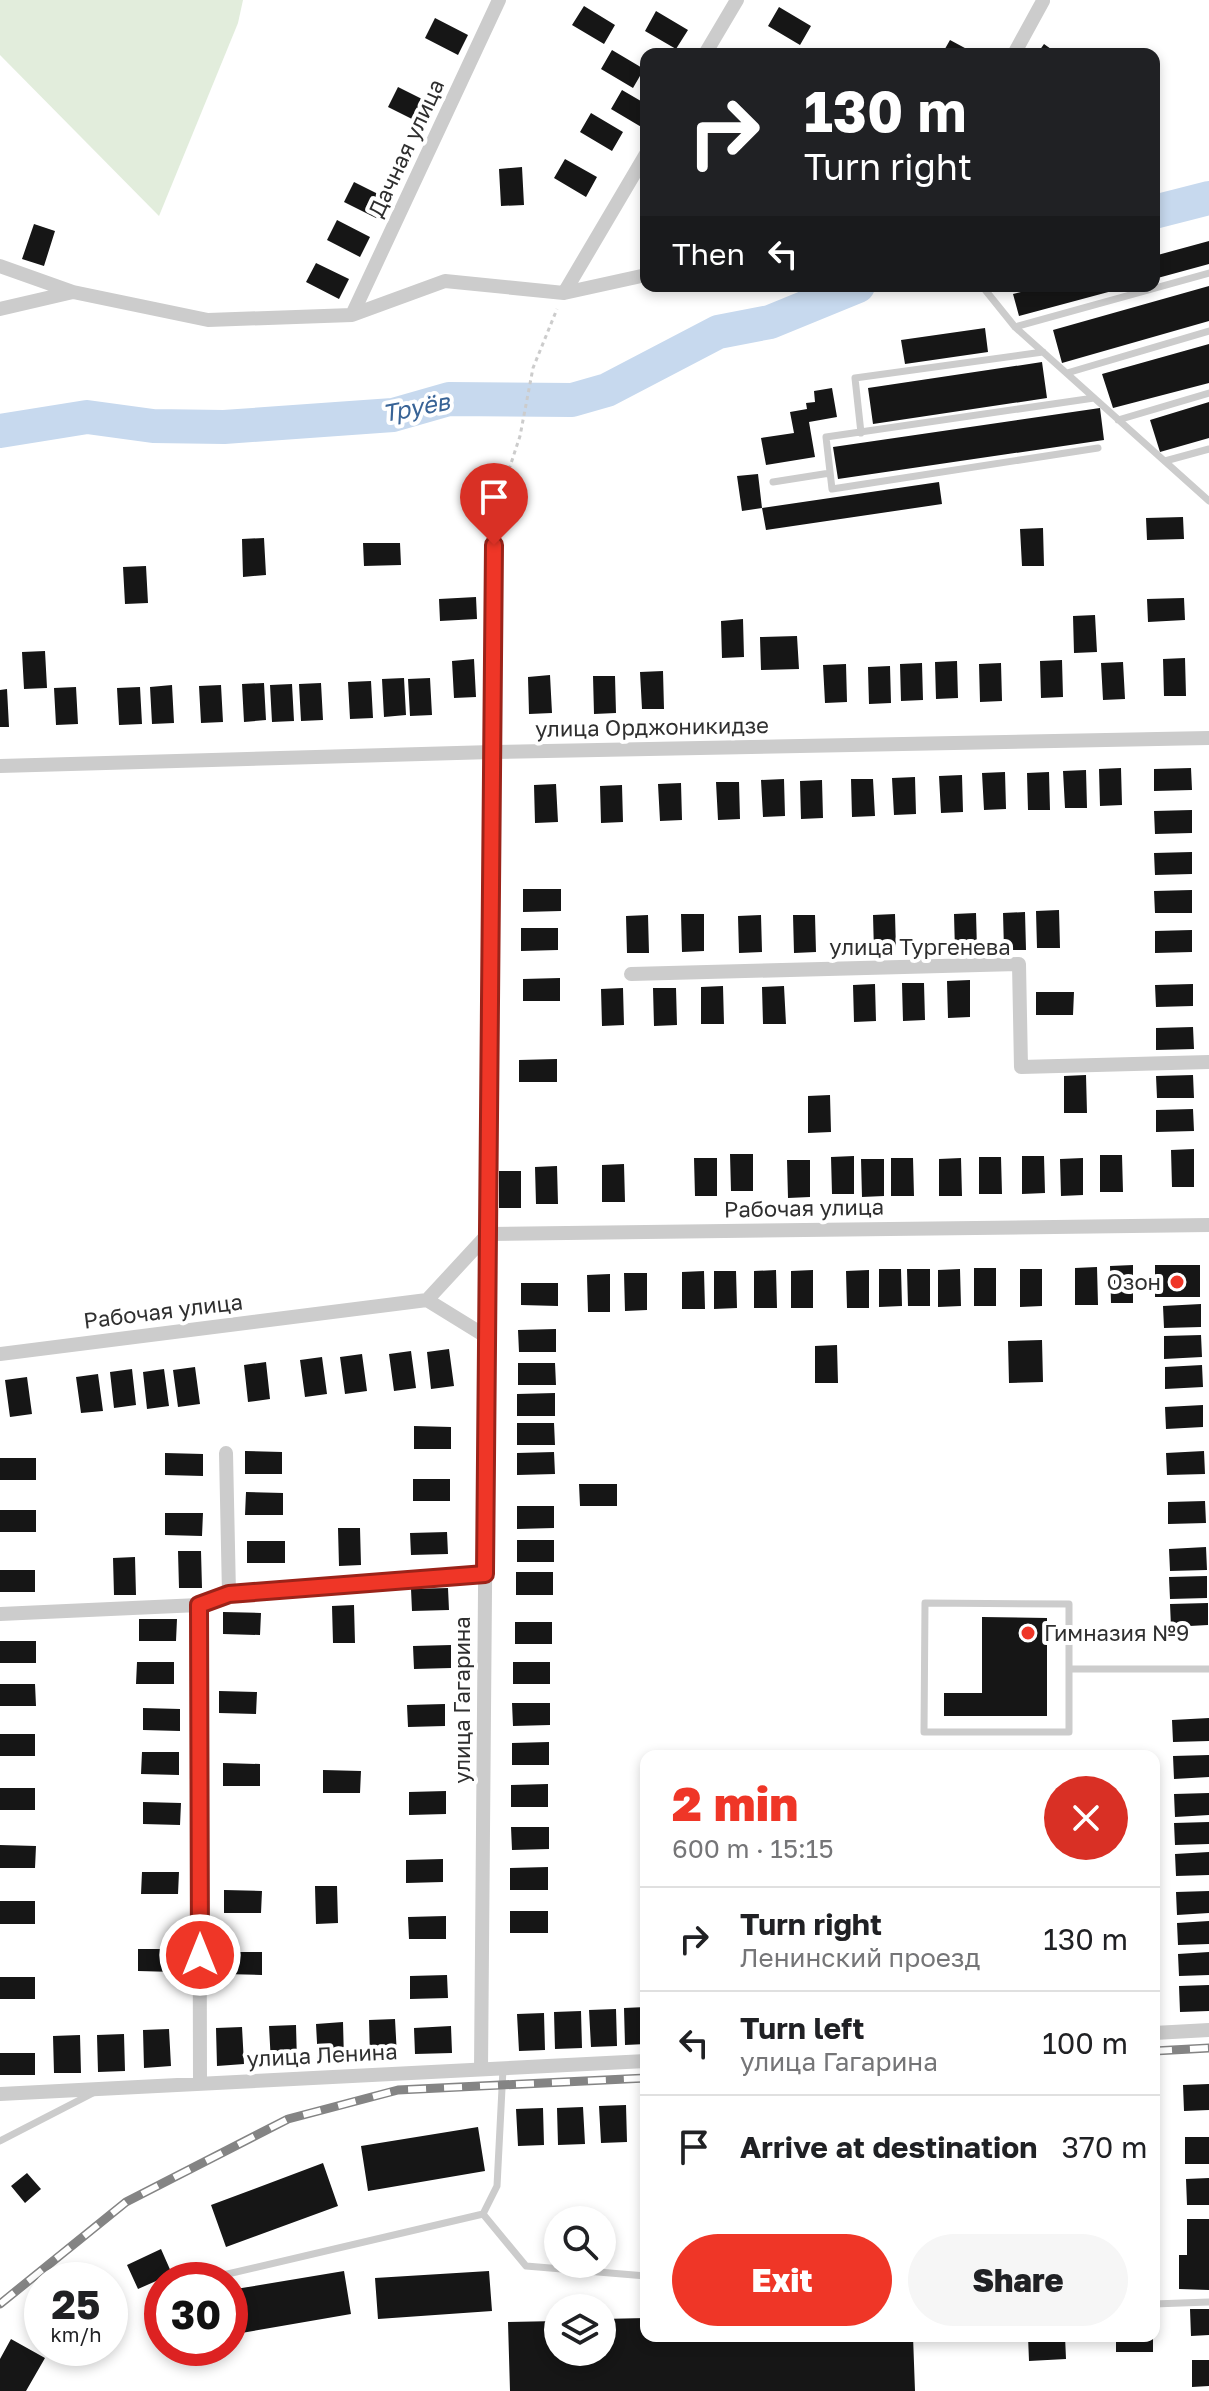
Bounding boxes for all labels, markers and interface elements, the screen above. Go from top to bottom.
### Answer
street label: Дачная улица [362,75,449,221]
text: 130 m [804,77,966,144]
icon: right [672,80,776,184]
text: Turn right [804,145,972,188]
icon: left [761,232,805,276]
text: Then [672,236,745,272]
water label: Труёв [380,386,453,428]
pin [460,463,528,545]
icon: arrive [472,475,516,519]
street label: улица Орджоникидзе [535,711,769,742]
street label: улица Тургенева [829,933,1011,960]
street label: Рабочая улица [724,1193,884,1222]
place label: Озон [1107,1268,1161,1295]
marker: Озон [1168,1273,1186,1291]
street label: Рабочая улица [82,1287,244,1334]
street label: улица Гагарина [448,1616,475,1784]
place label: Гимназия №9 [1044,1619,1189,1646]
marker: Гимназия №9 [1019,1624,1037,1642]
text: 2 min [672,1774,798,1832]
button: close [1044,1776,1128,1860]
text: 600 m · 15:15 [672,1833,833,1864]
text: Turn right [740,1906,882,1942]
position arrow [158,1913,242,1997]
icon: right [672,1917,716,1961]
text: 130 m [1043,1921,1128,1957]
text: Ленинский проезд [740,1942,980,1973]
text: Turn left [740,2010,865,2046]
icon: left [672,2021,716,2065]
text: 100 m [1042,2025,1128,2061]
street label: улица Ленина [246,2037,398,2072]
text: улица Гагарина [740,2046,938,2077]
icon: arrive [672,2125,716,2169]
text: Arrive at destination [740,2129,1037,2165]
text: 370 m [1061,2129,1147,2165]
map controls [544,2206,616,2366]
button: search [544,2206,616,2278]
button: Exit [672,2234,892,2326]
button: Share [908,2234,1128,2326]
speed limit sign: 30 [144,2262,248,2366]
text: 25 [52,2280,100,2328]
button: layers [544,2294,616,2366]
text: km/h [51,2322,101,2346]

